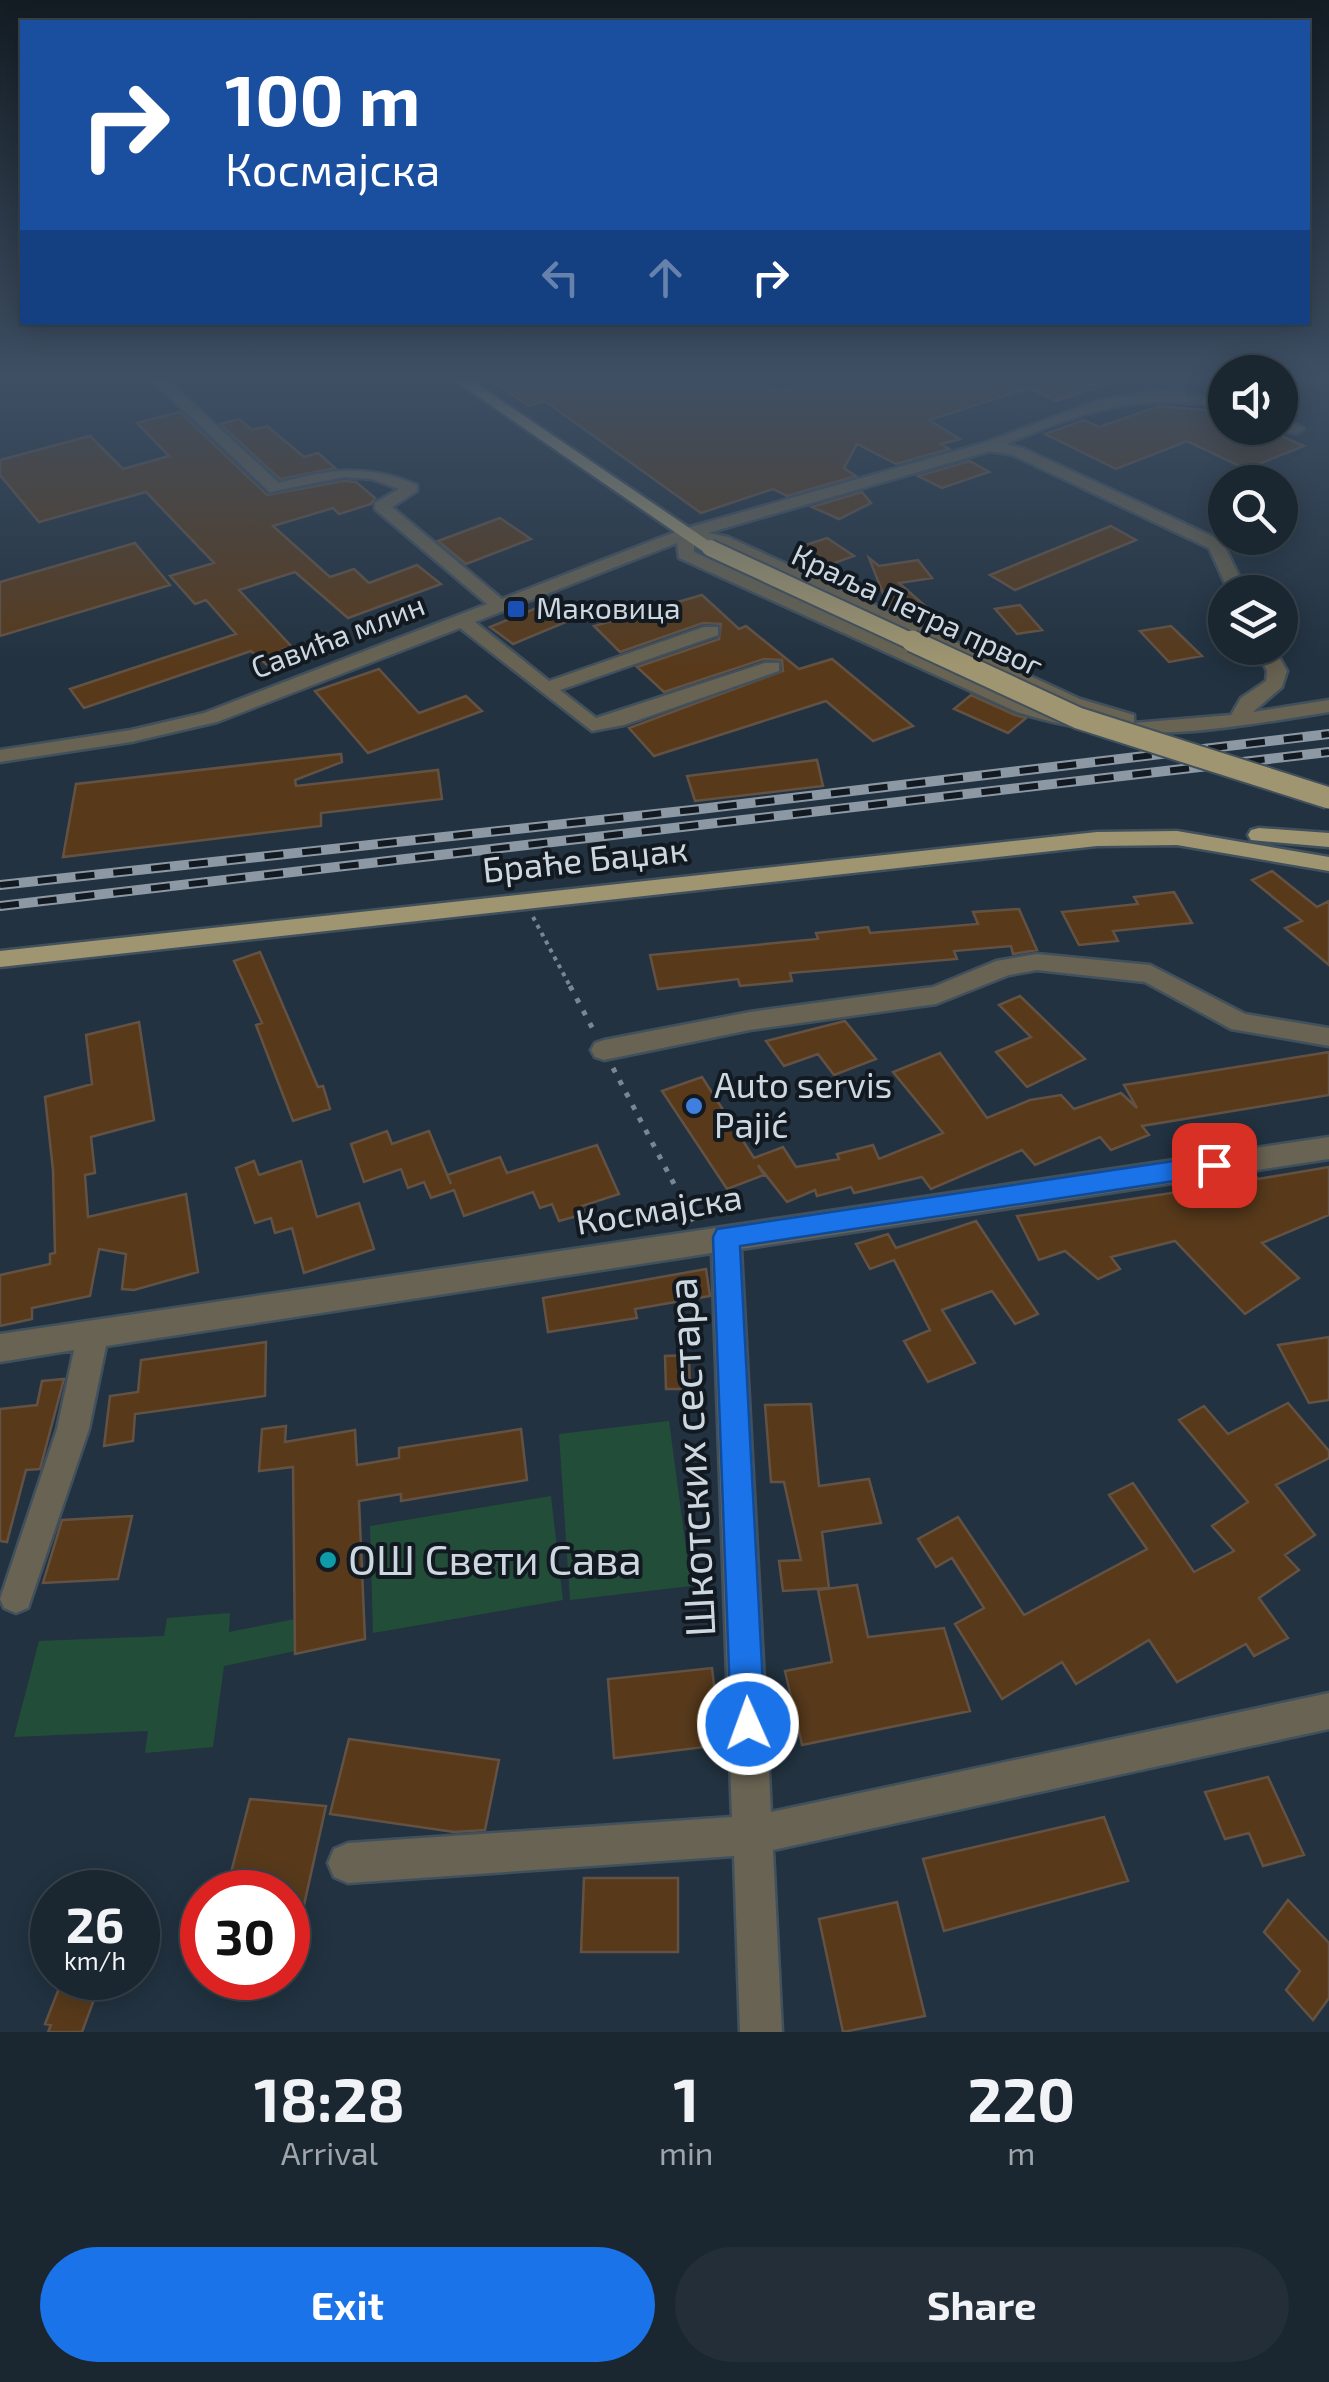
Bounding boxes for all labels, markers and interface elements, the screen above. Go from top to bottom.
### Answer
text: 100 m [225,56,420,140]
icon: right [60,60,190,190]
text: Космајска [225,141,440,195]
icon: left [533,250,588,305]
icon: ahead [638,250,693,305]
icon: right [743,250,798,305]
map controls [1208,355,1298,665]
button: sound [1208,355,1298,445]
button: search [1208,465,1298,555]
street label: Краља Петра првог [787,535,1049,683]
button: layers [1208,575,1298,665]
street label: Савића млин [245,586,429,685]
place label: Маковица [536,589,681,625]
marker: Маковица [505,598,527,620]
street label: Браће Баџак [480,826,690,890]
place label: Auto servis Pajić [714,1063,892,1145]
marker: Auto servis Pajić [683,1095,705,1117]
pin [1172,1123,1257,1208]
icon: arrive [1187,1138,1242,1193]
street label: Космајска [573,1174,745,1242]
street label: Шкотских сестара [655,1276,723,1638]
place label: ОШ Свети Сава [348,1533,642,1583]
marker: ОШ Свети Сава [317,1549,339,1571]
position arrow [696,1672,800,1776]
speed limit sign: 30 [180,1870,310,2000]
text: 26 [66,1893,124,1953]
text: km/h [64,1945,126,1975]
text: 18:28 [254,2062,405,2134]
text: 1 [673,2062,699,2134]
text: 220 [967,2062,1075,2134]
text: Arrival [281,2133,378,2171]
text: min [659,2133,713,2171]
text: m [1007,2133,1035,2171]
button: Exit [40,2247,655,2362]
button: Share [675,2247,1289,2362]

